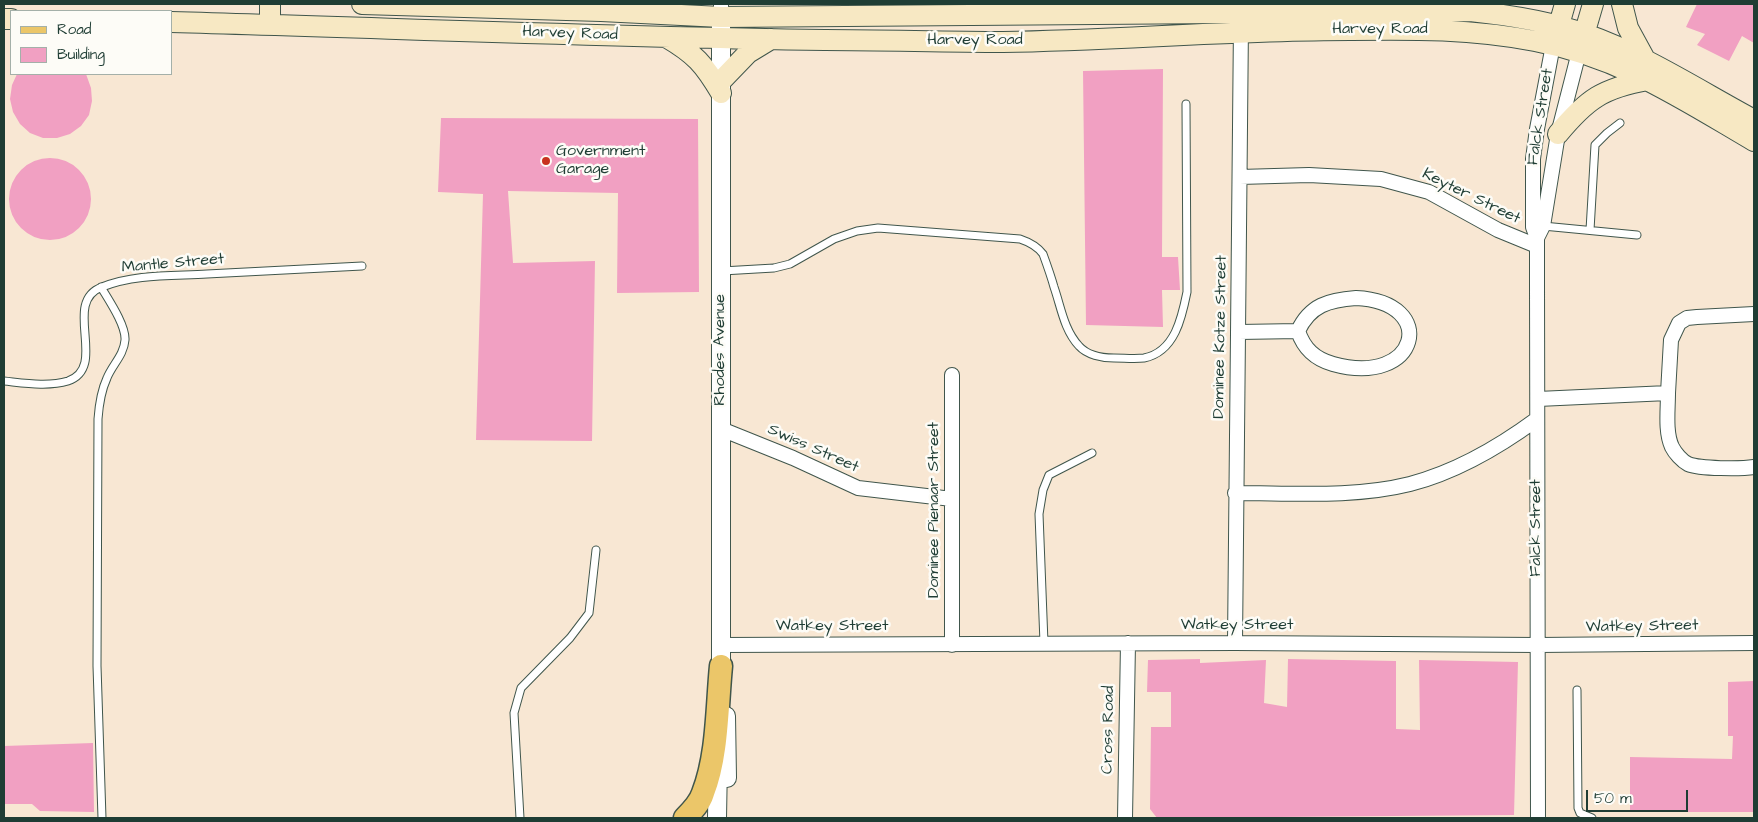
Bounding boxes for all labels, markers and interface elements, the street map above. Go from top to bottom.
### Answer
legend [10,10,172,75]
text: Road [57,19,91,40]
street label: Harvey Road [1332,20,1428,40]
street label: Harvey Road [522,23,618,45]
street label: Harvey Road [927,31,1023,51]
text: Building [57,44,105,65]
street label: Falck Street [1524,67,1558,167]
place label: Government Garage [556,142,645,180]
marker: Government Garage [540,155,552,167]
street label: Keyter Street [1419,165,1523,229]
street label: Mantle Street [121,250,225,278]
street label: Dominee Kotze Street [1210,255,1232,419]
street label: Rhodes Avenue [711,294,731,406]
street label: Swiss Street [765,420,861,478]
street label: Dominee Pienaar Street [925,422,945,598]
street label: Falck Street [1527,479,1547,577]
street label: Watkey Street [1181,616,1293,636]
street label: Watkey Street [1585,616,1699,638]
street label: Watkey Street [776,617,888,637]
street label: Cross Road [1099,686,1119,774]
scale bar [1588,780,1690,812]
text: 50 m [1594,788,1632,809]

